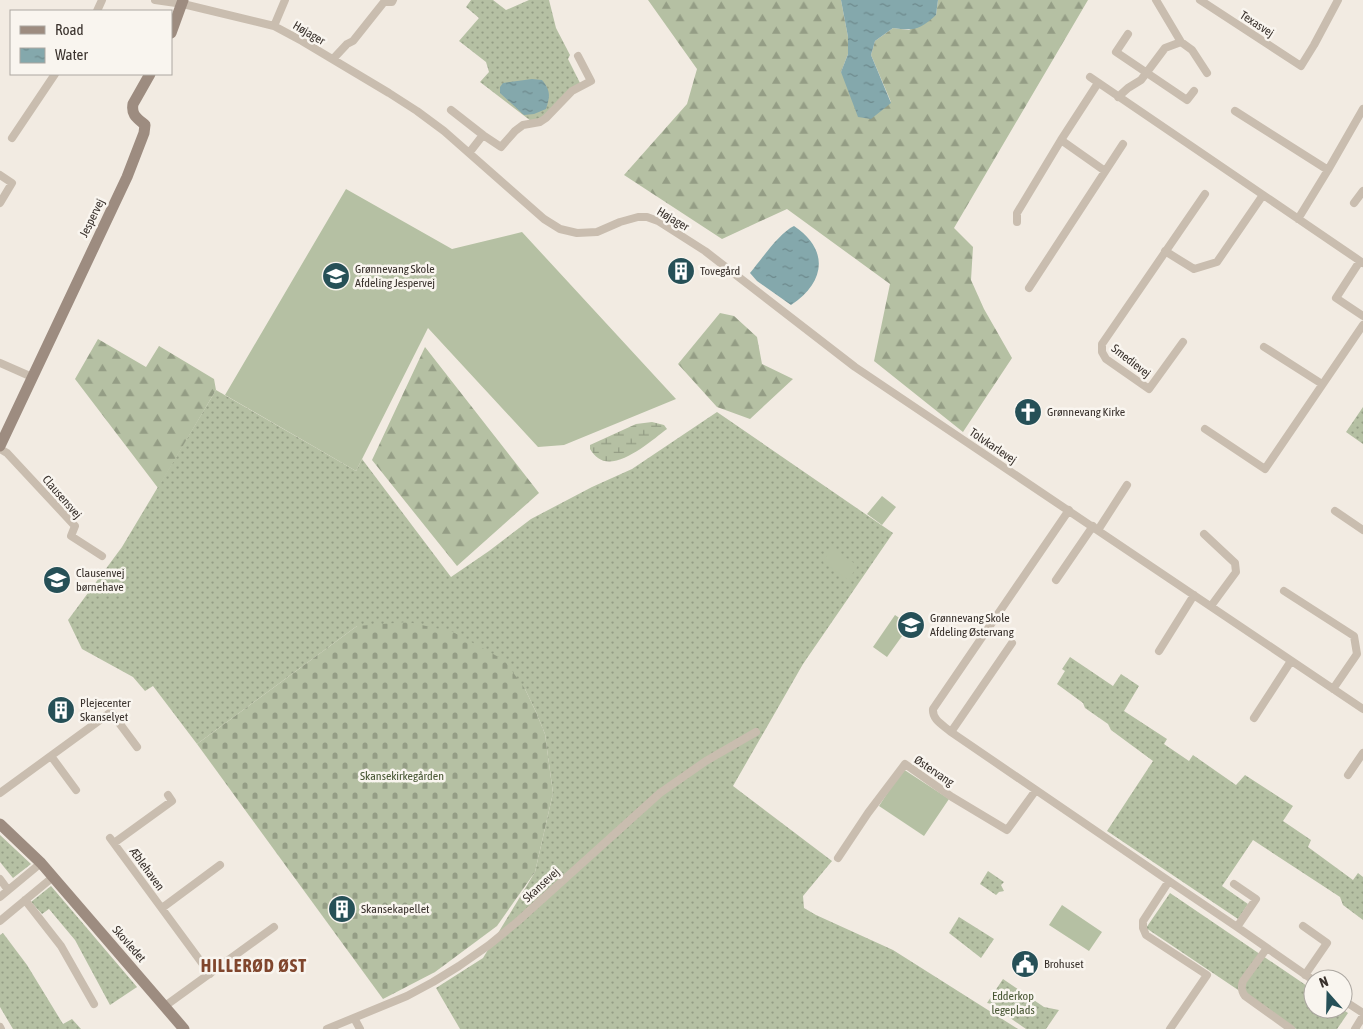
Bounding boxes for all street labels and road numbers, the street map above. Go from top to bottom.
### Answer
street label: Texasvej [1237,8,1277,40]
street label: Højager [290,18,328,48]
street label: Jespervej [77,196,107,240]
street label: Højager [654,204,692,234]
street label: Smedievej [1109,341,1153,381]
street label: Tolvkarlevej [967,425,1019,467]
street label: Clausensvej [39,473,85,521]
street label: Østervang [911,753,957,790]
street label: Æblehaven [127,845,167,893]
street label: Skansevej [520,865,562,905]
street label: Skovledet [109,923,149,965]

